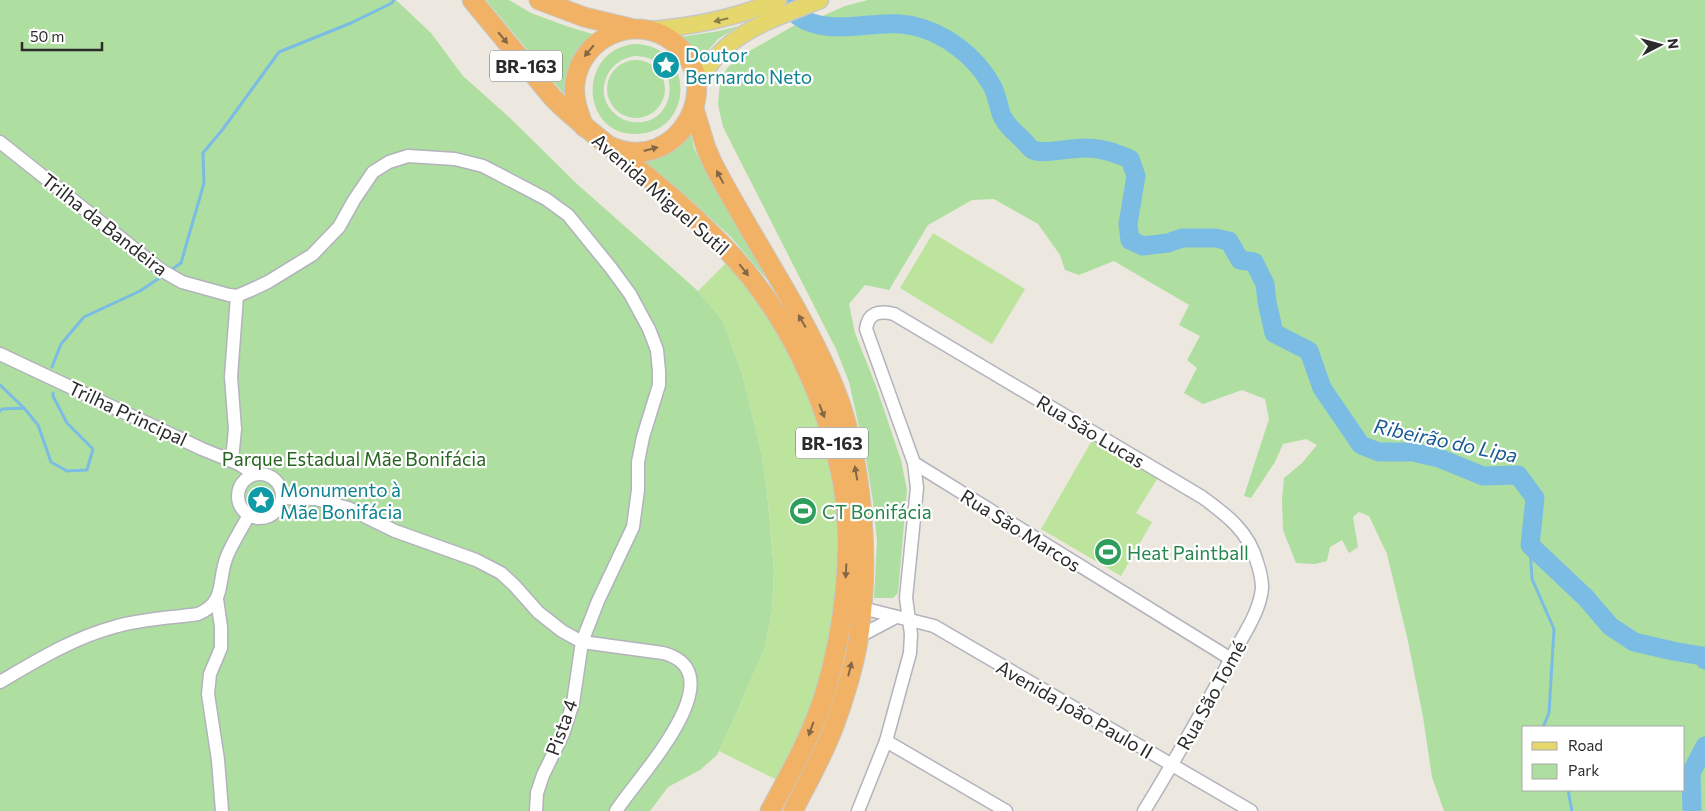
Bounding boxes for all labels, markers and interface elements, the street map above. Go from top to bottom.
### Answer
one-way arrow [713,16,728,24]
scale bar [22,20,102,52]
north arrow [1635,20,1685,70]
text: 50 m [30,27,64,45]
one-way arrow [497,32,508,44]
text: N [1664,37,1682,50]
place label: Doutor Bernardo Neto [685,43,812,88]
one-way arrow [584,44,595,57]
road number: BR-163 [490,50,562,82]
place icon: Doutor Bernardo Neto [651,50,681,80]
street label: Avenida Miguel Sutil [588,128,734,260]
one-way arrow [644,145,659,153]
street label: Trilha da Bandeira [38,168,172,280]
one-way arrow [716,170,724,185]
one-way arrow [739,263,749,277]
one-way arrow [798,314,806,329]
street label: Trilha Principal [65,376,191,450]
street label: Rua São Lucas [1033,390,1149,472]
one-way arrow [819,404,826,419]
water label: Ribeirão do Lipa [1372,413,1520,467]
road number: BR-163 [796,428,868,458]
park label: Parque Estadual Mãe Bonifácia [222,447,486,470]
one-way arrow [852,465,860,481]
place label: Monumento à Mãe Bonifácia [280,478,402,523]
street label: Rua São Marcos [957,484,1085,576]
place icon: Monumento à Mãe Bonifácia [246,485,276,515]
sports icon: CT Bonifácia [788,496,818,526]
place label: CT Bonifácia [822,500,932,523]
sports icon: Heat Paintball [1093,537,1123,567]
place label: Heat Paintball [1127,541,1249,564]
one-way arrow [841,563,849,579]
street label: Rua São Tomé [1171,636,1251,754]
street label: Avenida João Paulo II [993,655,1157,763]
one-way arrow [847,662,855,677]
street label: Pista 4 [540,696,582,758]
one-way arrow [807,722,815,736]
legend [1522,726,1685,791]
text: Road [1568,736,1603,754]
text: Park [1568,761,1599,779]

